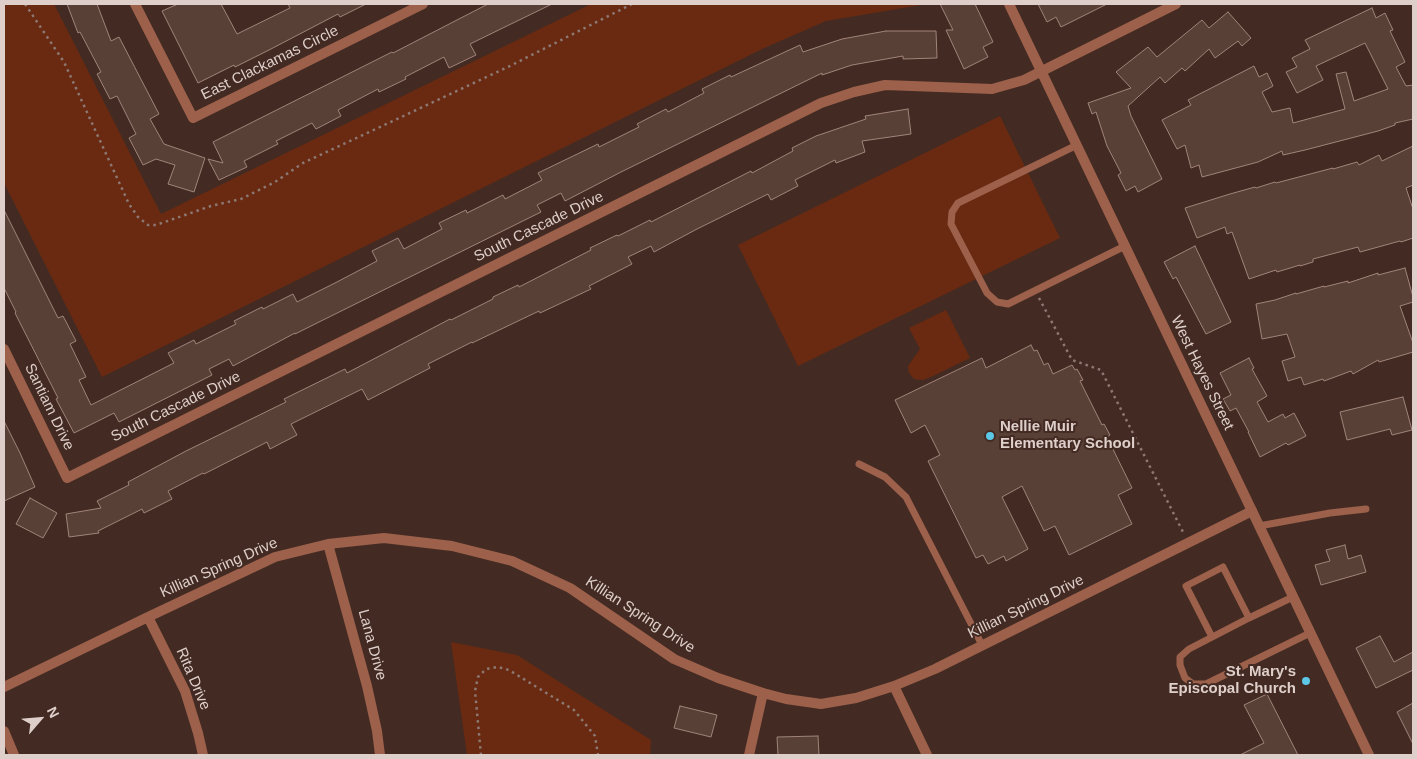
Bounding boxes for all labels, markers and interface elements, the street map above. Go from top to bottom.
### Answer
street label: East Clackamas Circle [198,22,342,104]
street label: South Cascade Drive [471,188,607,266]
street label: West Hayes Street [1167,313,1237,433]
street label: Santiam Drive [20,361,78,453]
street label: South Cascade Drive [108,368,244,446]
place label: Nellie Muir Elementary School [1000,418,1135,453]
marker: Nellie Muir Elementary School [984,430,996,442]
street label: Killian Spring Drive [157,534,281,602]
street label: Killian Spring Drive [965,571,1087,643]
street label: Killian Spring Drive [582,573,698,657]
street label: Lana Drive [354,608,390,682]
street label: Rita Drive [172,645,214,713]
place label: St. Mary's Episcopal Church [1168,663,1296,698]
marker: St. Mary's Episcopal Church [1300,675,1312,687]
north arrow [15,694,65,744]
text: N [44,704,63,720]

